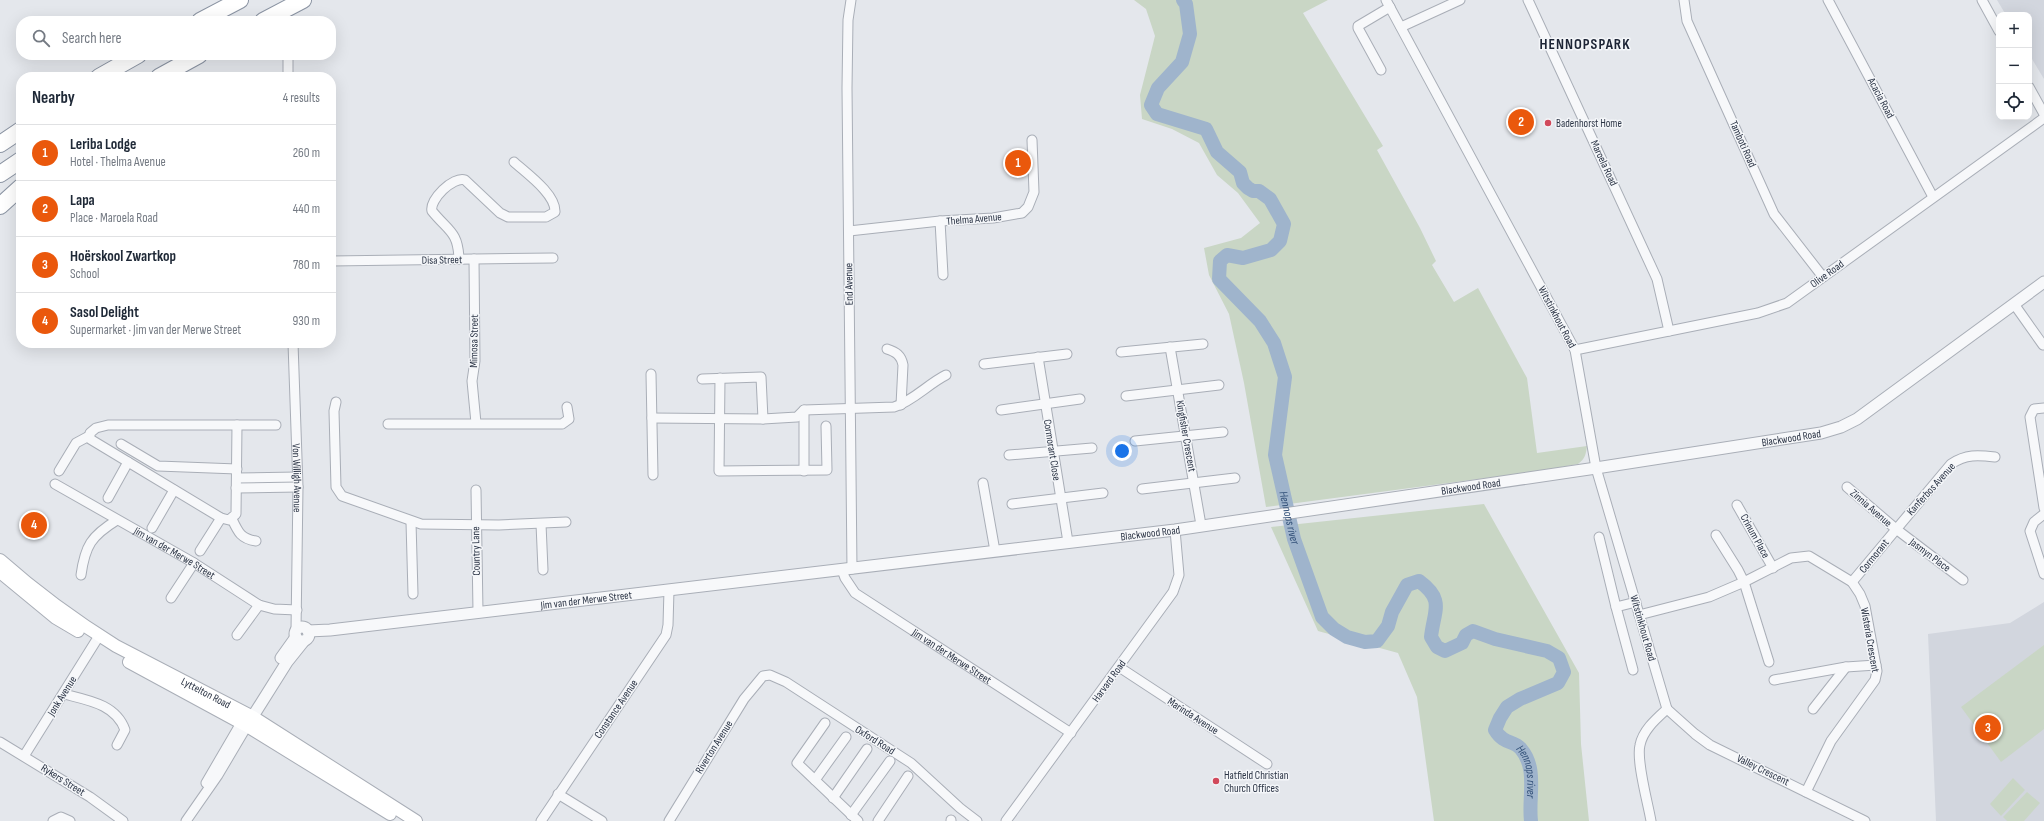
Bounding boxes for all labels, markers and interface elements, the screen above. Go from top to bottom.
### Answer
map controls [1996,12,2032,120]
button: + [1996,12,2032,48]
search box [16,16,336,60]
icon: search [30,27,52,49]
text: Search here [62,29,122,48]
district label: HENNOPSPARK [1539,35,1631,54]
button: − [1996,48,2032,84]
street label: Acacia Road [1864,75,1897,121]
button: locate [1996,84,2032,120]
text: Nearby [32,88,75,108]
text: 4 results [283,90,320,106]
pin: 2 [1508,107,1534,137]
place label: Badenhorst Home [1556,117,1622,130]
marker: Badenhorst Home [1543,118,1553,128]
street label: Tamboti Road [1727,119,1759,170]
text: Leriba Lodge [70,135,136,154]
street label: Maroela Road [1588,138,1620,188]
text: 1 [42,145,48,161]
text: 260 m [293,145,320,161]
pin: 1 [1005,148,1031,178]
text: Hotel · Thelma Avenue [70,154,166,170]
text: Lapa [70,191,95,210]
text: 2 [42,201,48,217]
text: 440 m [293,201,320,217]
text: Place · Maroela Road [70,210,158,226]
street label: Thelma Avenue [946,210,1002,228]
text: Hoërskool Zwartkop [70,247,176,266]
street label: Disa Street [422,253,463,267]
text: 3 [42,257,48,273]
text: 780 m [293,257,320,273]
street label: Olive Road [1808,257,1847,291]
street label: End Avenue [842,263,856,305]
text: School [70,266,100,282]
street label: Witstinkhout Road [1535,284,1579,350]
text: Sasol Delight [70,303,139,322]
text: 4 [42,313,48,329]
text: 930 m [293,313,320,329]
street label: Mimosa Street [467,314,481,368]
text: Supermarket · Jim van der Merwe Street [70,322,241,338]
street label: Kingfisher Crescent [1173,399,1199,473]
street label: Cormorant Close [1041,418,1063,482]
street label: Blackwood Road [1761,427,1822,449]
your location [1112,441,1132,461]
street label: Von Willigh Avenue [290,443,305,513]
street label: Kanferbos Avenue [1904,460,1958,518]
street label: Blackwood Road [1440,476,1502,497]
street label: Zinnia Avenue [1848,486,1894,530]
water label: Hennops river [1276,489,1303,547]
pin: 4 [21,510,47,540]
street label: Crinum Place [1738,512,1772,560]
street label: Jim van der Merwe Street [131,523,218,582]
street label: Blackwood Road [1120,523,1181,543]
street label: Country Lane [469,526,483,576]
street label: Jasmyn Place [1906,535,1953,575]
street label: Cormorant [1856,536,1892,576]
street label: Jim van der Merwe Street [539,588,633,612]
street label: Witstinkhout Road [1627,594,1659,663]
street label: Wisteria Crescent [1858,607,1882,674]
street label: Jim van der Merwe Street [909,625,994,687]
street label: Harvard Road [1089,657,1129,705]
street label: Jonk Avenue [44,674,79,719]
street label: Lyttelton Road [179,674,233,711]
street label: Constance Avenue [592,677,640,741]
street label: Marinda Avenue [1165,695,1221,737]
pin: 3 [1975,713,2001,743]
street label: Riverton Avenue [693,718,735,776]
street label: Oxford Road [853,723,898,758]
water label: Hennops river [1513,742,1539,799]
street label: Valley Crescent [1735,752,1792,789]
street label: Rykers Street [39,761,88,799]
place label: Hatfield Christian Church Offices [1224,769,1289,795]
marker: Hatfield Christian Church Offices [1211,776,1221,786]

